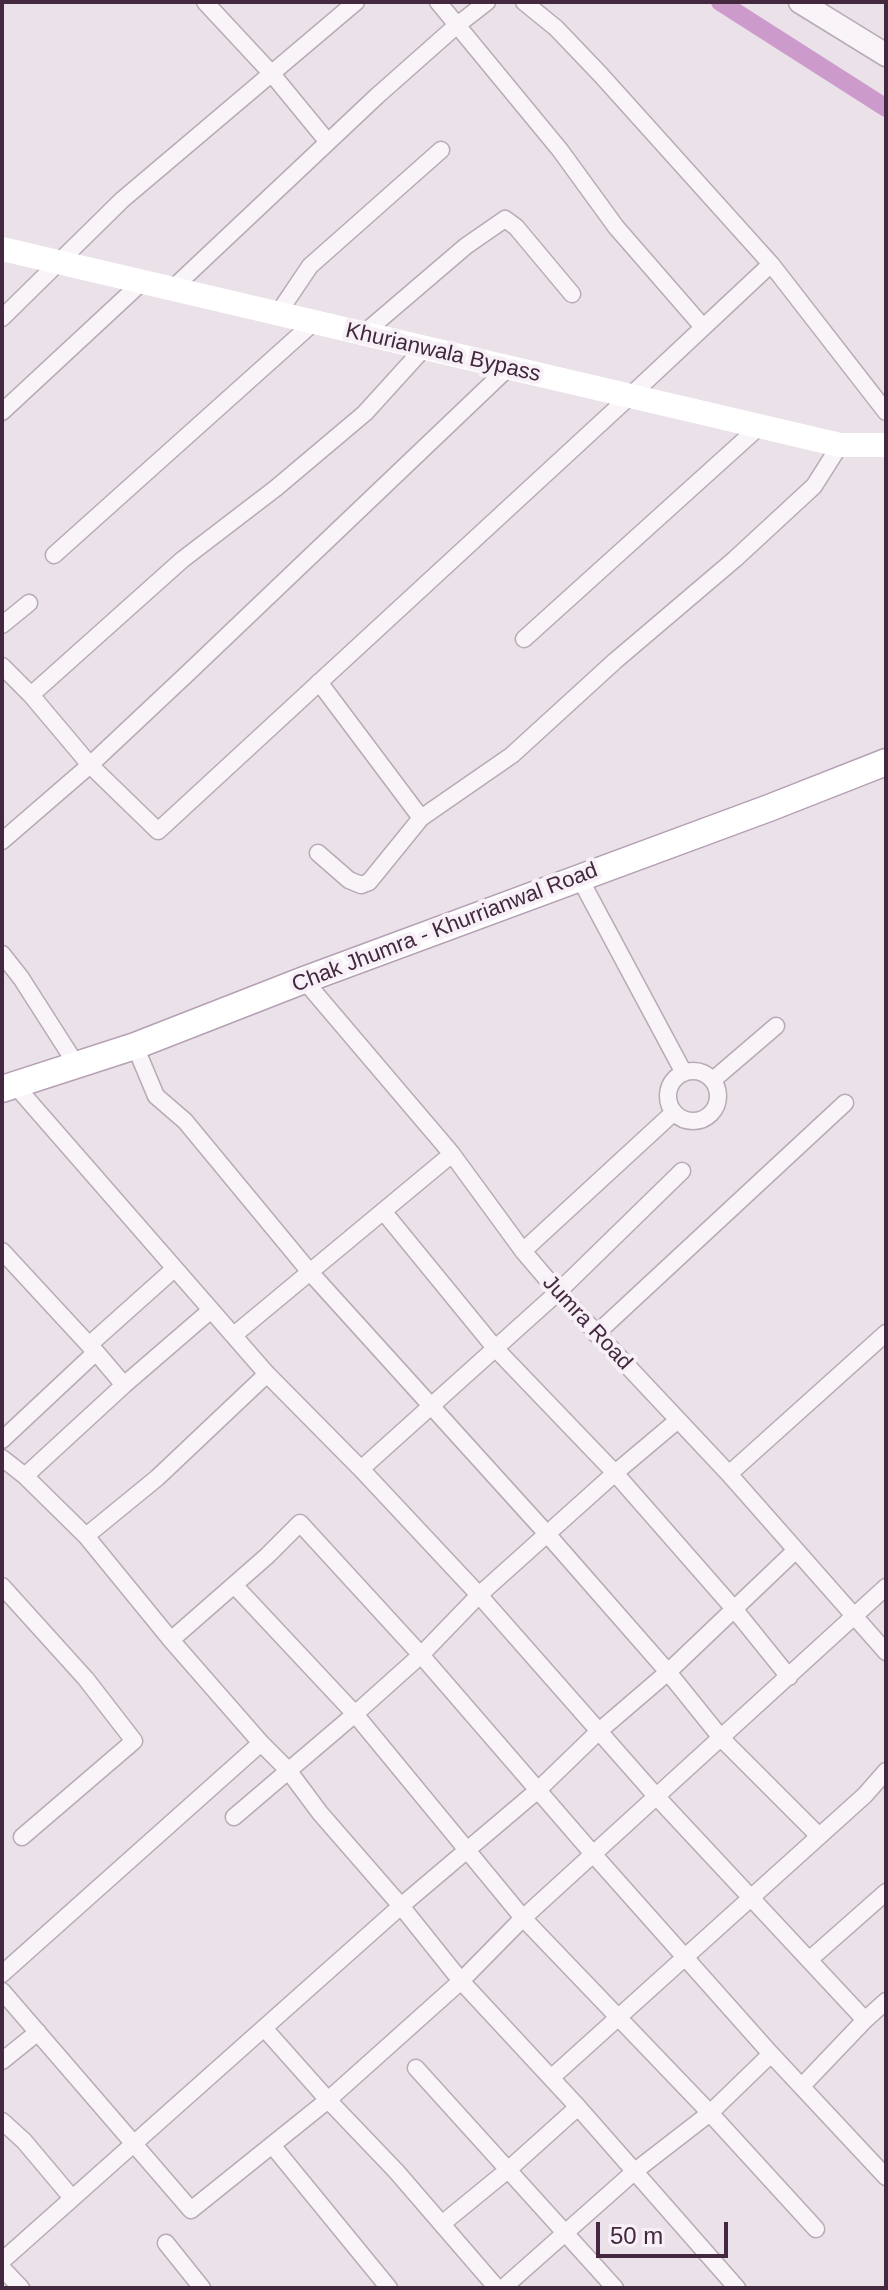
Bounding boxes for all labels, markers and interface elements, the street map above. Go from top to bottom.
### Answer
street label: Khurianwala Bypass [343,318,543,388]
street label: Chak Jhumra - Khurrianwal Road [288,857,602,999]
street label: Jumra Road [536,1270,638,1376]
scale bar [600,2206,732,2256]
text: 50 m [610,2222,663,2249]

